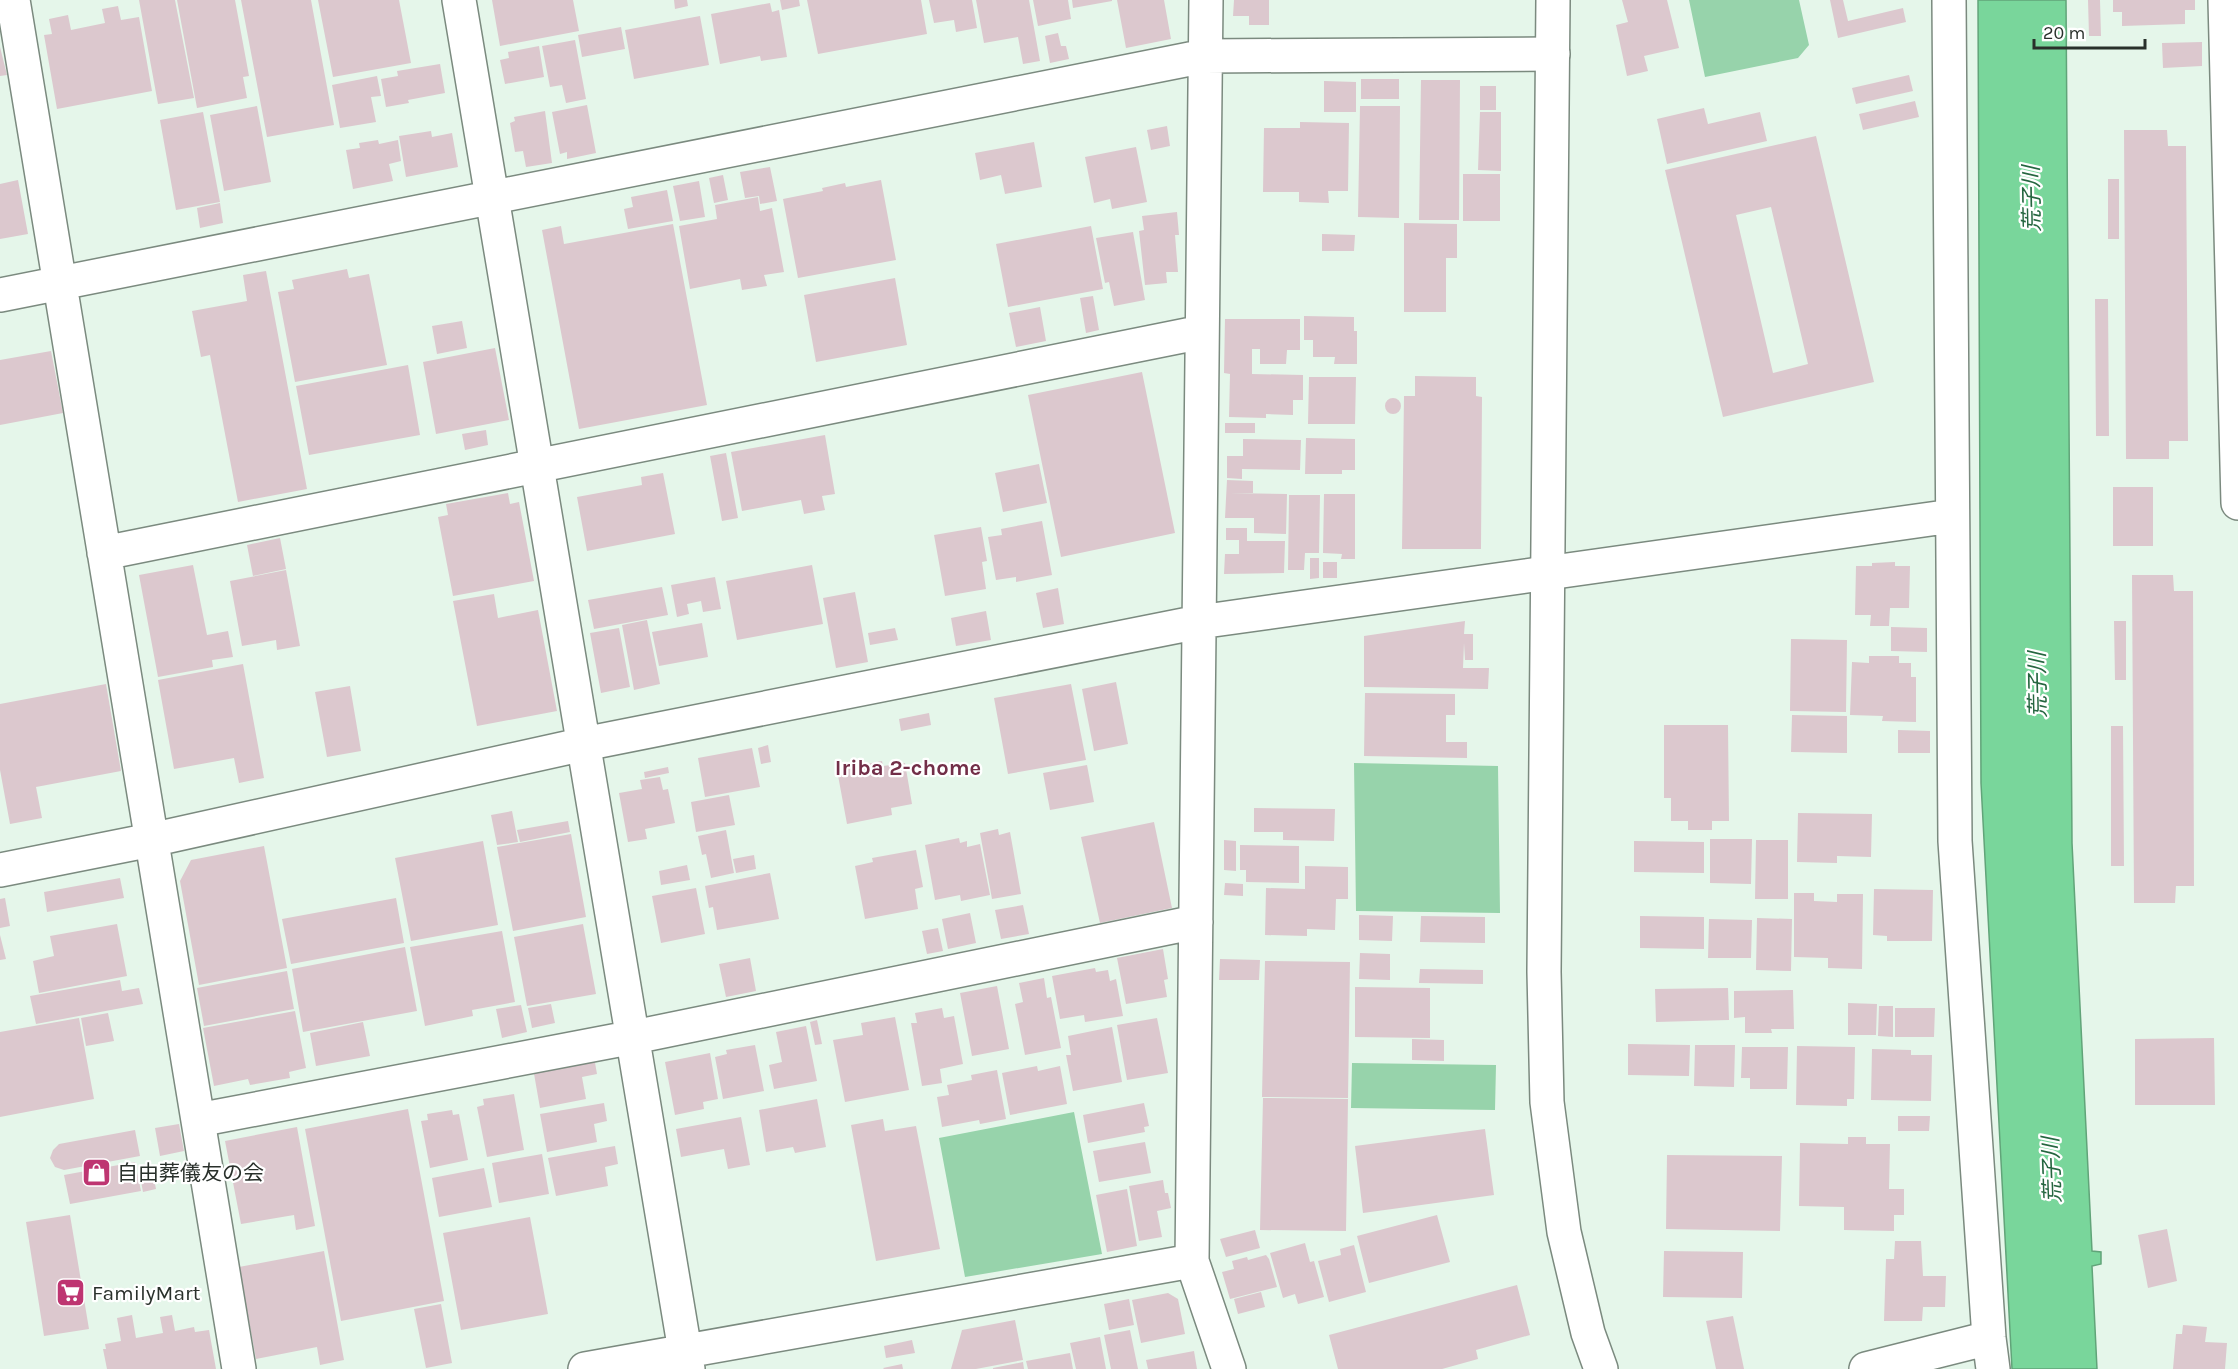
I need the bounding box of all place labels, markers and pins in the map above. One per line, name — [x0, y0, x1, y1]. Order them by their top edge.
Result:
shop icon: 自由葬儀友の会 — [80, 1157, 112, 1189]
place label: 自由葬儀友の会 — [117, 1161, 264, 1185]
supermarket icon: FamilyMart — [55, 1277, 87, 1309]
place label: FamilyMart — [92, 1281, 201, 1305]

